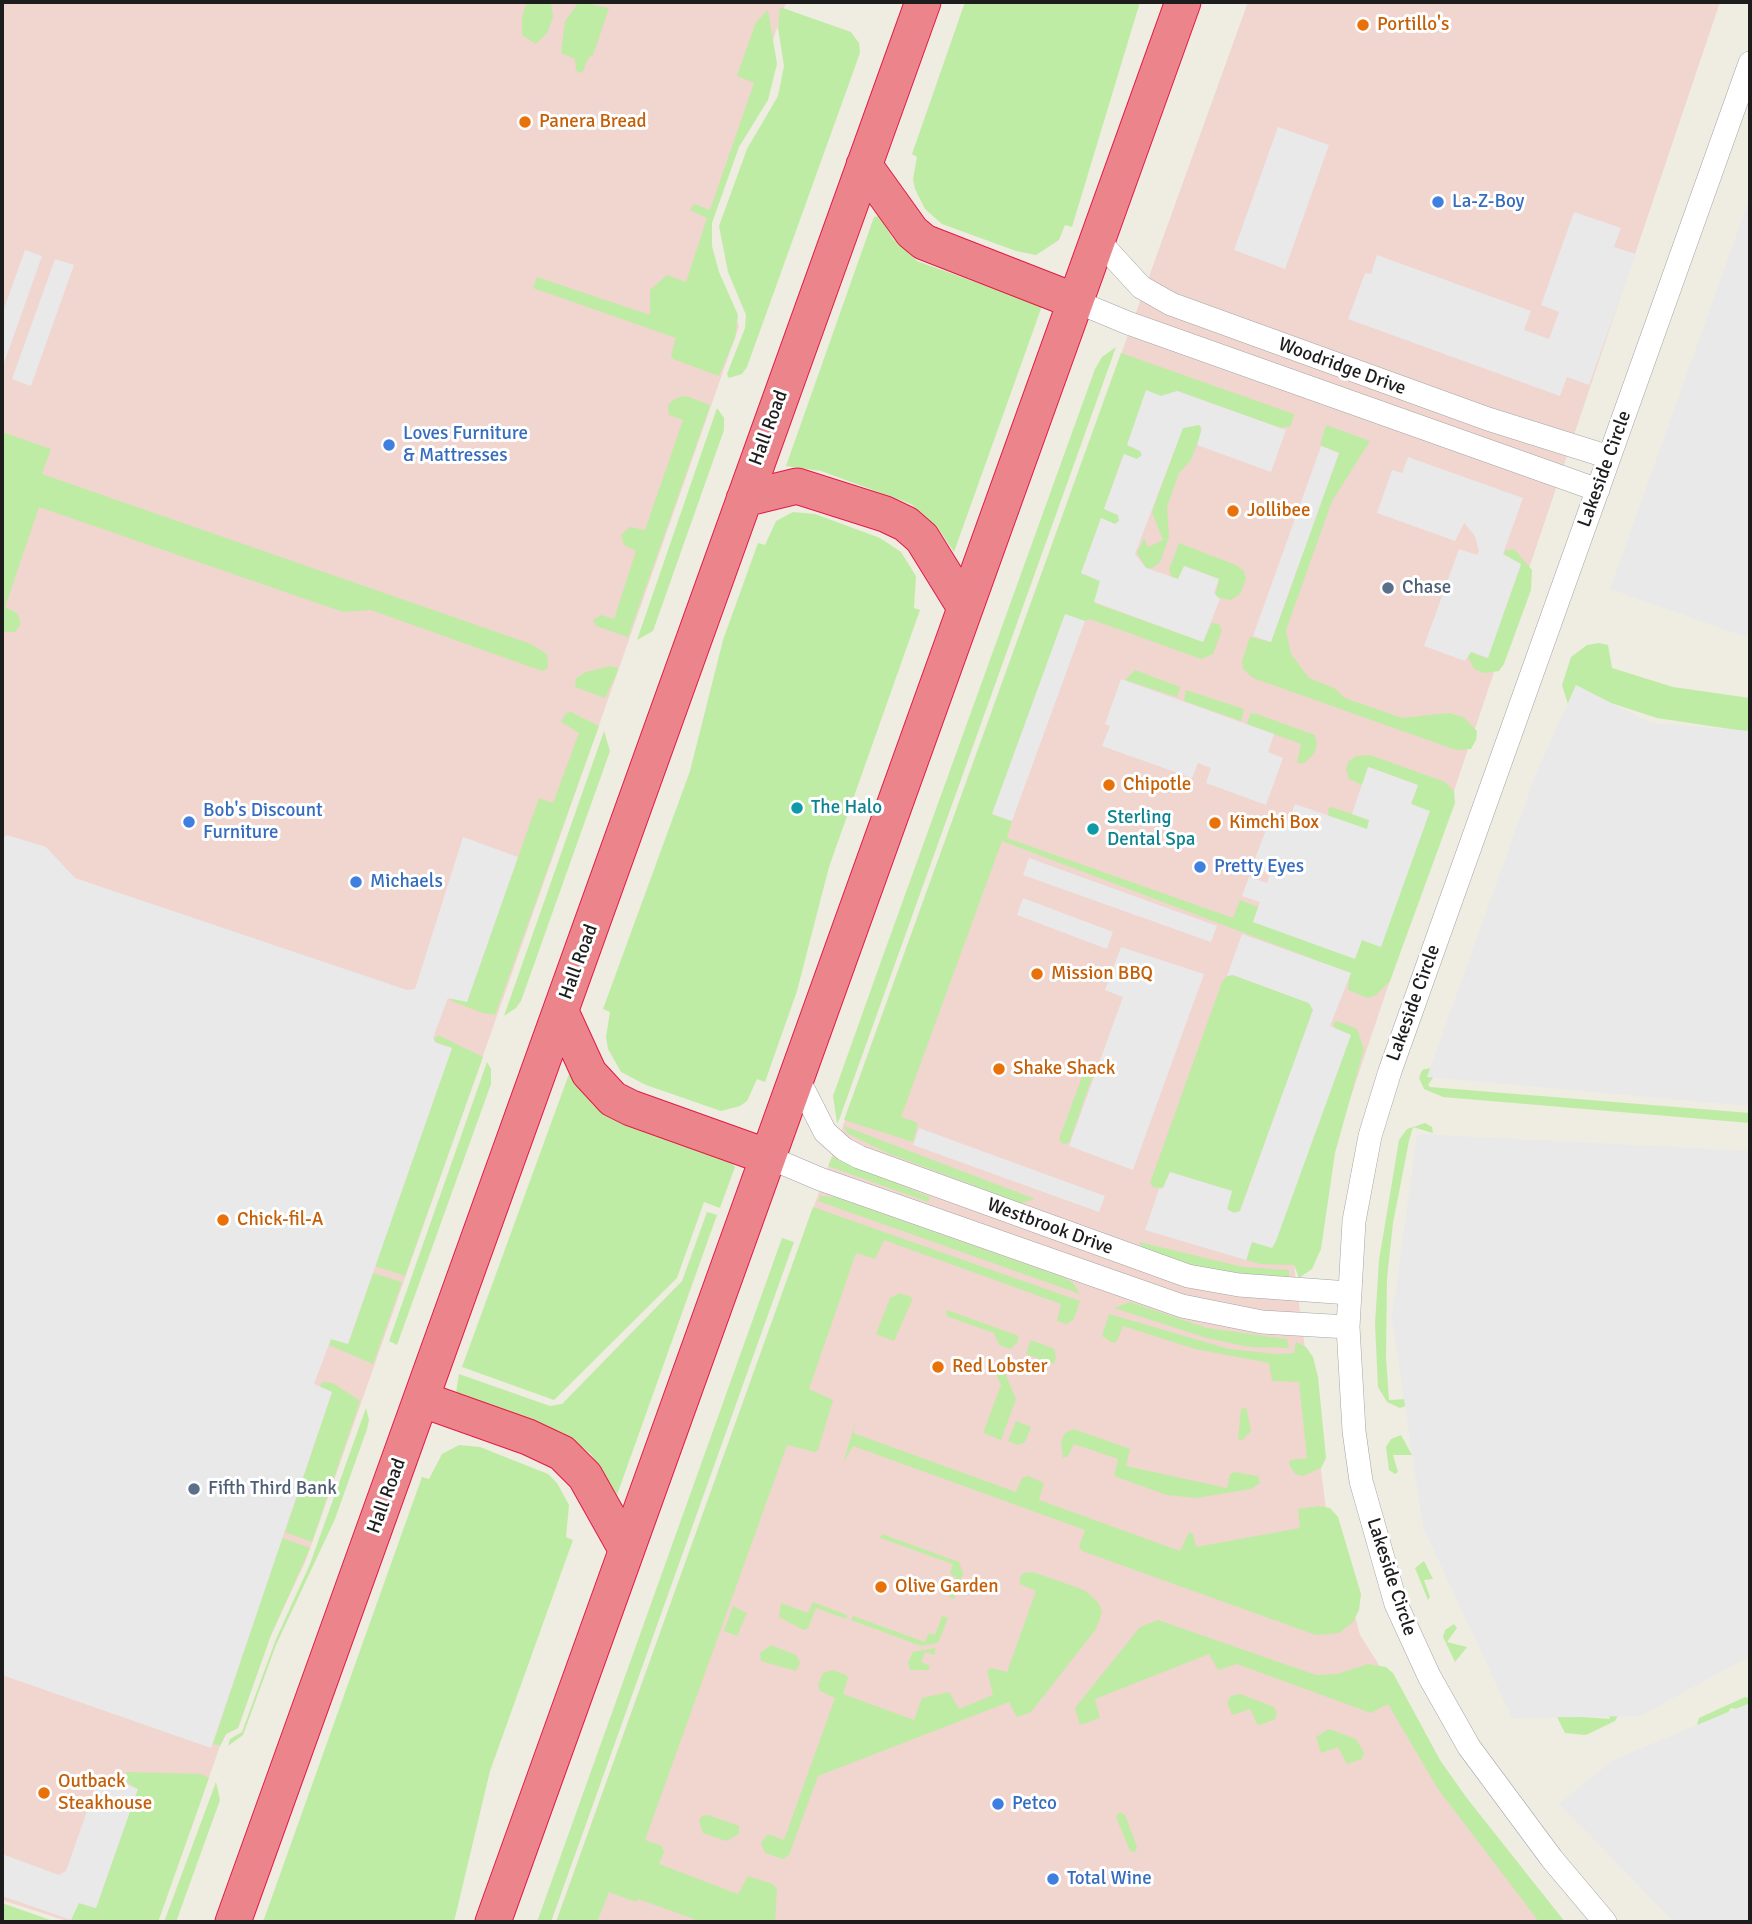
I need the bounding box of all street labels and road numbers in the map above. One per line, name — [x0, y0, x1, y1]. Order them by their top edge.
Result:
street label: Woodridge Drive — [1275, 333, 1409, 401]
street label: Hall Road — [745, 387, 793, 469]
street label: Lakeside Circle — [1573, 408, 1637, 530]
street label: Hall Road — [555, 921, 603, 1003]
street label: Lakeside Circle — [1382, 942, 1446, 1064]
street label: Westbrook Drive — [984, 1194, 1116, 1260]
street label: Hall Road — [363, 1455, 411, 1537]
street label: Lakeside Circle — [1361, 1515, 1421, 1639]

